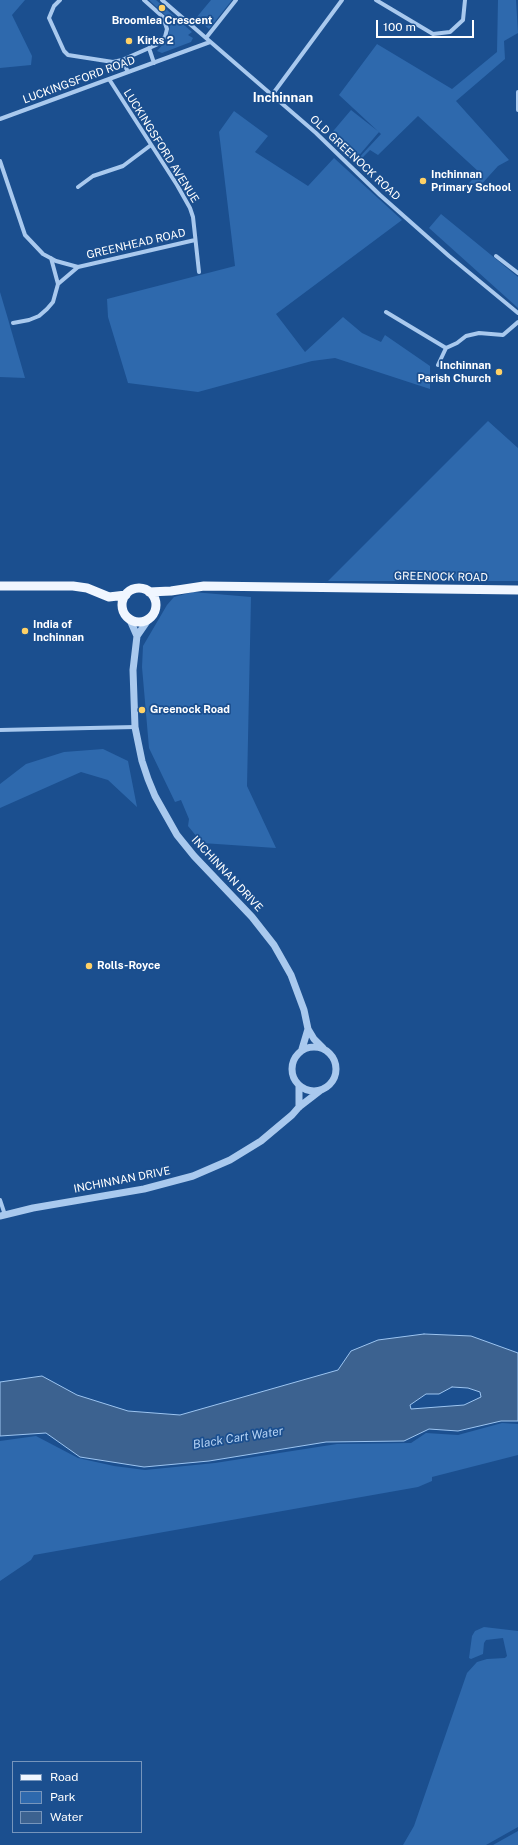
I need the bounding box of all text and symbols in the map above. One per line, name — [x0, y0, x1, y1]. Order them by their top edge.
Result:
marker: Broomlea Crescent — [157, 3, 167, 13]
scale bar — [378, 12, 476, 38]
place label: Broomlea Crescent — [112, 14, 212, 28]
text: 100 m — [383, 20, 416, 34]
place label: Kirks 2 — [137, 34, 174, 48]
marker: Kirks 2 — [124, 36, 134, 46]
street label: LUCKINGSFORD ROAD — [21, 54, 137, 106]
street label: LUCKINGSFORD AVENUE — [121, 87, 201, 205]
district label: Inchinnan — [253, 90, 313, 106]
street label: OLD GREENOCK ROAD — [307, 113, 403, 203]
place label: Inchinnan Primary School — [431, 168, 511, 194]
marker: Inchinnan Primary School — [418, 176, 428, 186]
street label: GREENHEAD ROAD — [85, 226, 187, 262]
place label: Inchinnan Parish Church — [417, 359, 491, 385]
marker: Inchinnan Parish Church — [494, 367, 504, 377]
street label: GREENOCK ROAD — [394, 570, 488, 584]
place label: India of Inchinnan — [33, 618, 84, 644]
marker: India of Inchinnan — [20, 626, 30, 636]
place label: Greenock Road — [150, 703, 230, 717]
marker: Greenock Road — [137, 705, 147, 715]
street label: INCHINNAN DRIVE — [189, 834, 265, 914]
place label: Rolls-Royce — [97, 959, 160, 973]
marker: Rolls-Royce — [84, 961, 94, 971]
street label: INCHINNAN DRIVE — [72, 1164, 172, 1196]
water label: Black Cart Water — [192, 1424, 284, 1452]
legend — [12, 1761, 142, 1833]
text: Road — [50, 1770, 78, 1784]
text: Park — [50, 1790, 76, 1804]
text: Water — [50, 1810, 83, 1824]

